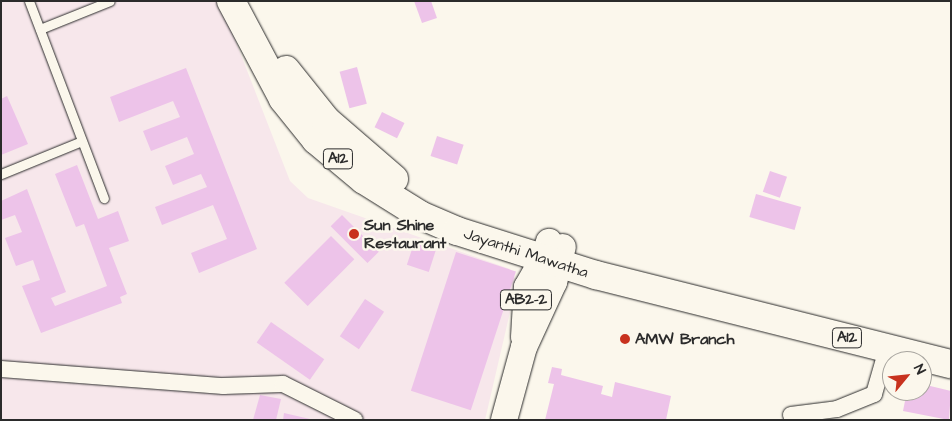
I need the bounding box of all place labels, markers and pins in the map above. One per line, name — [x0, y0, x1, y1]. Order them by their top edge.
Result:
place label: Sun Shine Restaurant — [364, 215, 446, 253]
marker: Sun Shine Restaurant — [348, 228, 360, 240]
place label: AMW Branch — [635, 329, 734, 349]
marker: AMW Branch — [619, 333, 631, 345]

